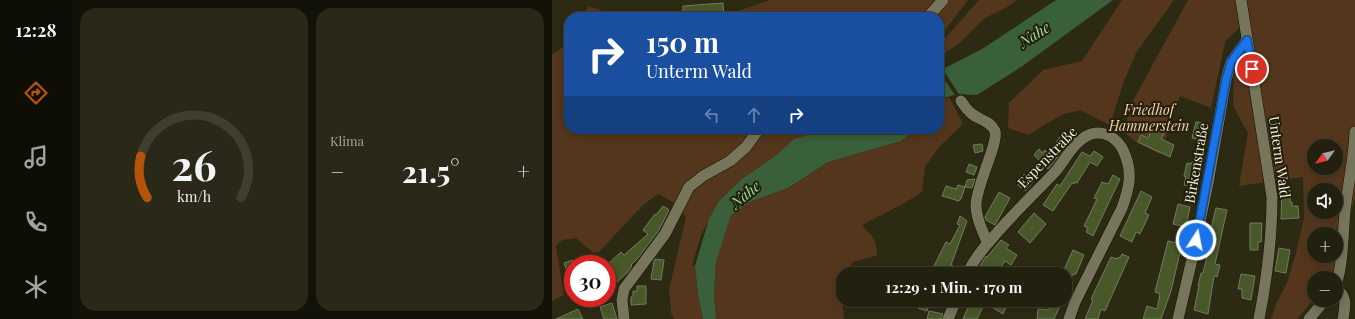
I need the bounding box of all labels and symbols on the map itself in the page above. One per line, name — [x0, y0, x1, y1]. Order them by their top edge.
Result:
water label: Nahe — [1013, 16, 1054, 52]
pin — [1235, 52, 1269, 86]
park label: Friedhof Hammerstein — [1108, 100, 1189, 135]
street label: Unterm Wald — [1265, 115, 1295, 199]
street label: Birkenstraße — [1180, 121, 1212, 205]
street label: Espenstraße — [1013, 122, 1081, 192]
north arrow — [1307, 139, 1343, 175]
water label: Nahe — [724, 176, 765, 213]
position arrow — [1175, 219, 1217, 261]
speed limit sign: 30 — [564, 255, 616, 307]

